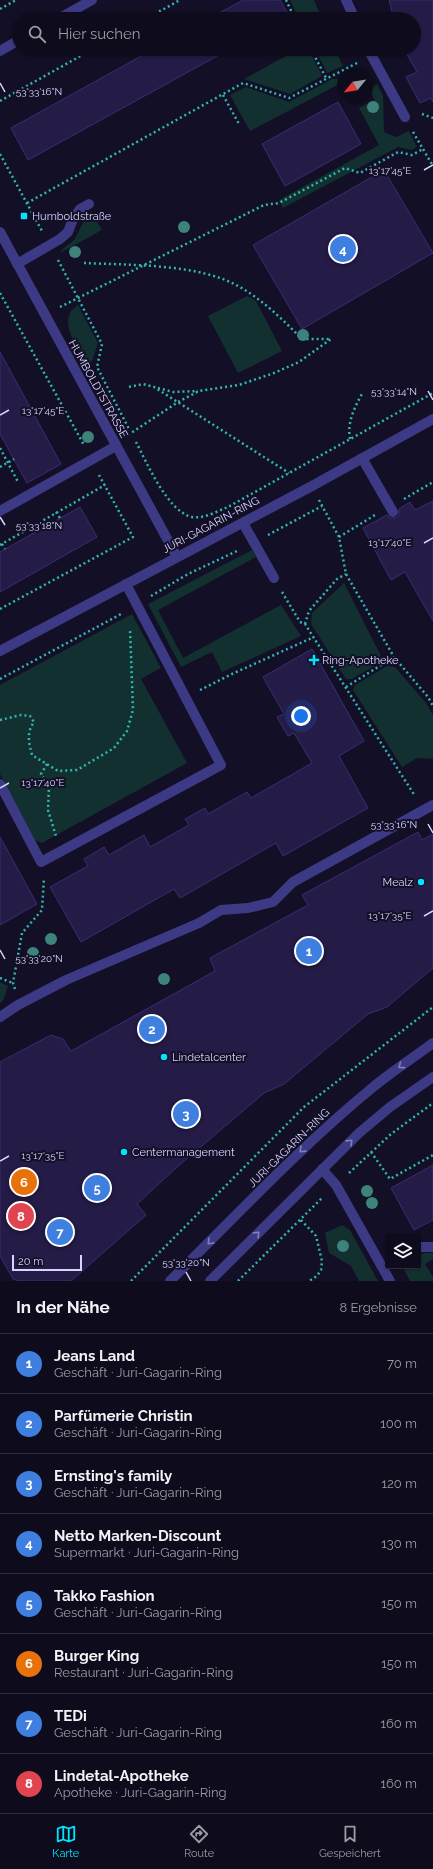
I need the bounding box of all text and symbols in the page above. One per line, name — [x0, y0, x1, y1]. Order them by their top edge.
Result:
search box — [12, 12, 421, 56]
icon: search — [26, 23, 48, 45]
text: Hier suchen — [58, 25, 141, 43]
north arrow — [337, 68, 373, 104]
text: 53°33'16"N — [16, 86, 62, 97]
text: 13°17'45"E — [369, 165, 411, 176]
place label: Humboldstraße — [32, 210, 112, 223]
marker: Humboldstraße — [19, 211, 29, 221]
pin: 4 — [330, 234, 356, 264]
street label: HUMBOLDTSTRASSE — [66, 338, 131, 441]
text: 53°33'14"N — [371, 386, 417, 397]
text: 13°17'45"E — [22, 405, 64, 416]
street label: JURI-GAGARIN-RING — [160, 494, 262, 556]
text: 53°33'18"N — [16, 520, 62, 531]
text: 13°17'40"E — [368, 537, 412, 548]
place label: Ring-Apotheke — [322, 654, 399, 667]
marker: Ring-Apotheke — [309, 655, 319, 665]
your location — [291, 706, 311, 726]
text: 13°17'40"E — [21, 777, 65, 788]
text: 53°33'16"N — [371, 819, 417, 830]
place label: Mealz — [383, 876, 414, 889]
marker: Mealz — [416, 877, 426, 887]
text: 13°17'35"E — [368, 910, 412, 921]
pin: 1 — [296, 936, 322, 966]
text: 53°33'20"N — [15, 953, 63, 964]
pin: 2 — [139, 1014, 165, 1044]
place label: Lindetalcenter — [172, 1051, 246, 1064]
marker: Lindetalcenter — [159, 1052, 169, 1062]
one-way arrow — [399, 1061, 406, 1068]
pin: 3 — [173, 1099, 199, 1129]
street label: JURI-GAGARIN-RING — [246, 1106, 332, 1190]
one-way arrow — [345, 1139, 353, 1147]
one-way arrow — [299, 1145, 307, 1153]
place label: Centermanagement — [132, 1146, 235, 1159]
marker: Centermanagement — [119, 1147, 129, 1157]
text: 13°17'35"E — [21, 1150, 65, 1161]
pin: 6 — [11, 1167, 37, 1197]
pin: 5 — [84, 1173, 110, 1203]
pin: 8 — [8, 1201, 34, 1231]
pin: 7 — [47, 1217, 73, 1247]
one-way arrow — [252, 1231, 260, 1238]
map controls — [385, 1233, 421, 1269]
button: layers — [385, 1233, 421, 1269]
one-way arrow — [207, 1237, 215, 1245]
scale bar — [12, 1253, 82, 1272]
text: 20 m — [18, 1255, 43, 1268]
text: 53°33'20"N — [162, 1257, 210, 1268]
text: In der Nähe — [16, 1297, 110, 1317]
text: 8 Ergebnisse — [339, 1300, 417, 1315]
text: Jeans Land — [54, 1347, 135, 1365]
text: 1 — [26, 1356, 32, 1371]
text: 70 m — [387, 1356, 417, 1371]
text: Geschäft · Juri-Gagarin-Ring — [54, 1365, 222, 1380]
text: Parfümerie Christin — [54, 1407, 193, 1425]
text: 2 — [25, 1416, 33, 1431]
text: 100 m — [380, 1416, 417, 1431]
text: Geschäft · Juri-Gagarin-Ring — [54, 1425, 222, 1440]
text: Ernsting's family — [54, 1467, 172, 1485]
text: 3 — [25, 1476, 33, 1491]
text: 120 m — [381, 1476, 417, 1491]
text: Geschäft · Juri-Gagarin-Ring — [54, 1485, 222, 1500]
text: Netto Marken-Discount — [54, 1527, 221, 1545]
text: 4 — [25, 1536, 33, 1551]
text: 130 m — [381, 1536, 417, 1551]
text: Supermarkt · Juri-Gagarin-Ring — [54, 1545, 239, 1560]
text: Takko Fashion — [54, 1587, 155, 1605]
text: 5 — [25, 1596, 33, 1611]
text: 150 m — [381, 1596, 417, 1611]
text: Geschäft · Juri-Gagarin-Ring — [54, 1605, 222, 1620]
text: Burger King — [54, 1647, 139, 1665]
text: 6 — [25, 1656, 33, 1671]
text: 150 m — [381, 1656, 417, 1671]
text: Restaurant · Juri-Gagarin-Ring — [54, 1665, 233, 1680]
text: TEDi — [54, 1707, 87, 1725]
text: 7 — [25, 1716, 33, 1731]
text: 160 m — [380, 1716, 417, 1731]
text: Geschäft · Juri-Gagarin-Ring — [54, 1725, 222, 1740]
text: Lindetal-Apotheke — [54, 1767, 189, 1785]
text: 8 — [25, 1776, 33, 1791]
text: 160 m — [380, 1776, 417, 1791]
text: Apotheke · Juri-Gagarin-Ring — [54, 1785, 227, 1800]
tab: Karte — [52, 1823, 79, 1860]
tab: Route — [184, 1823, 214, 1860]
tab: Gespeichert — [319, 1823, 381, 1860]

